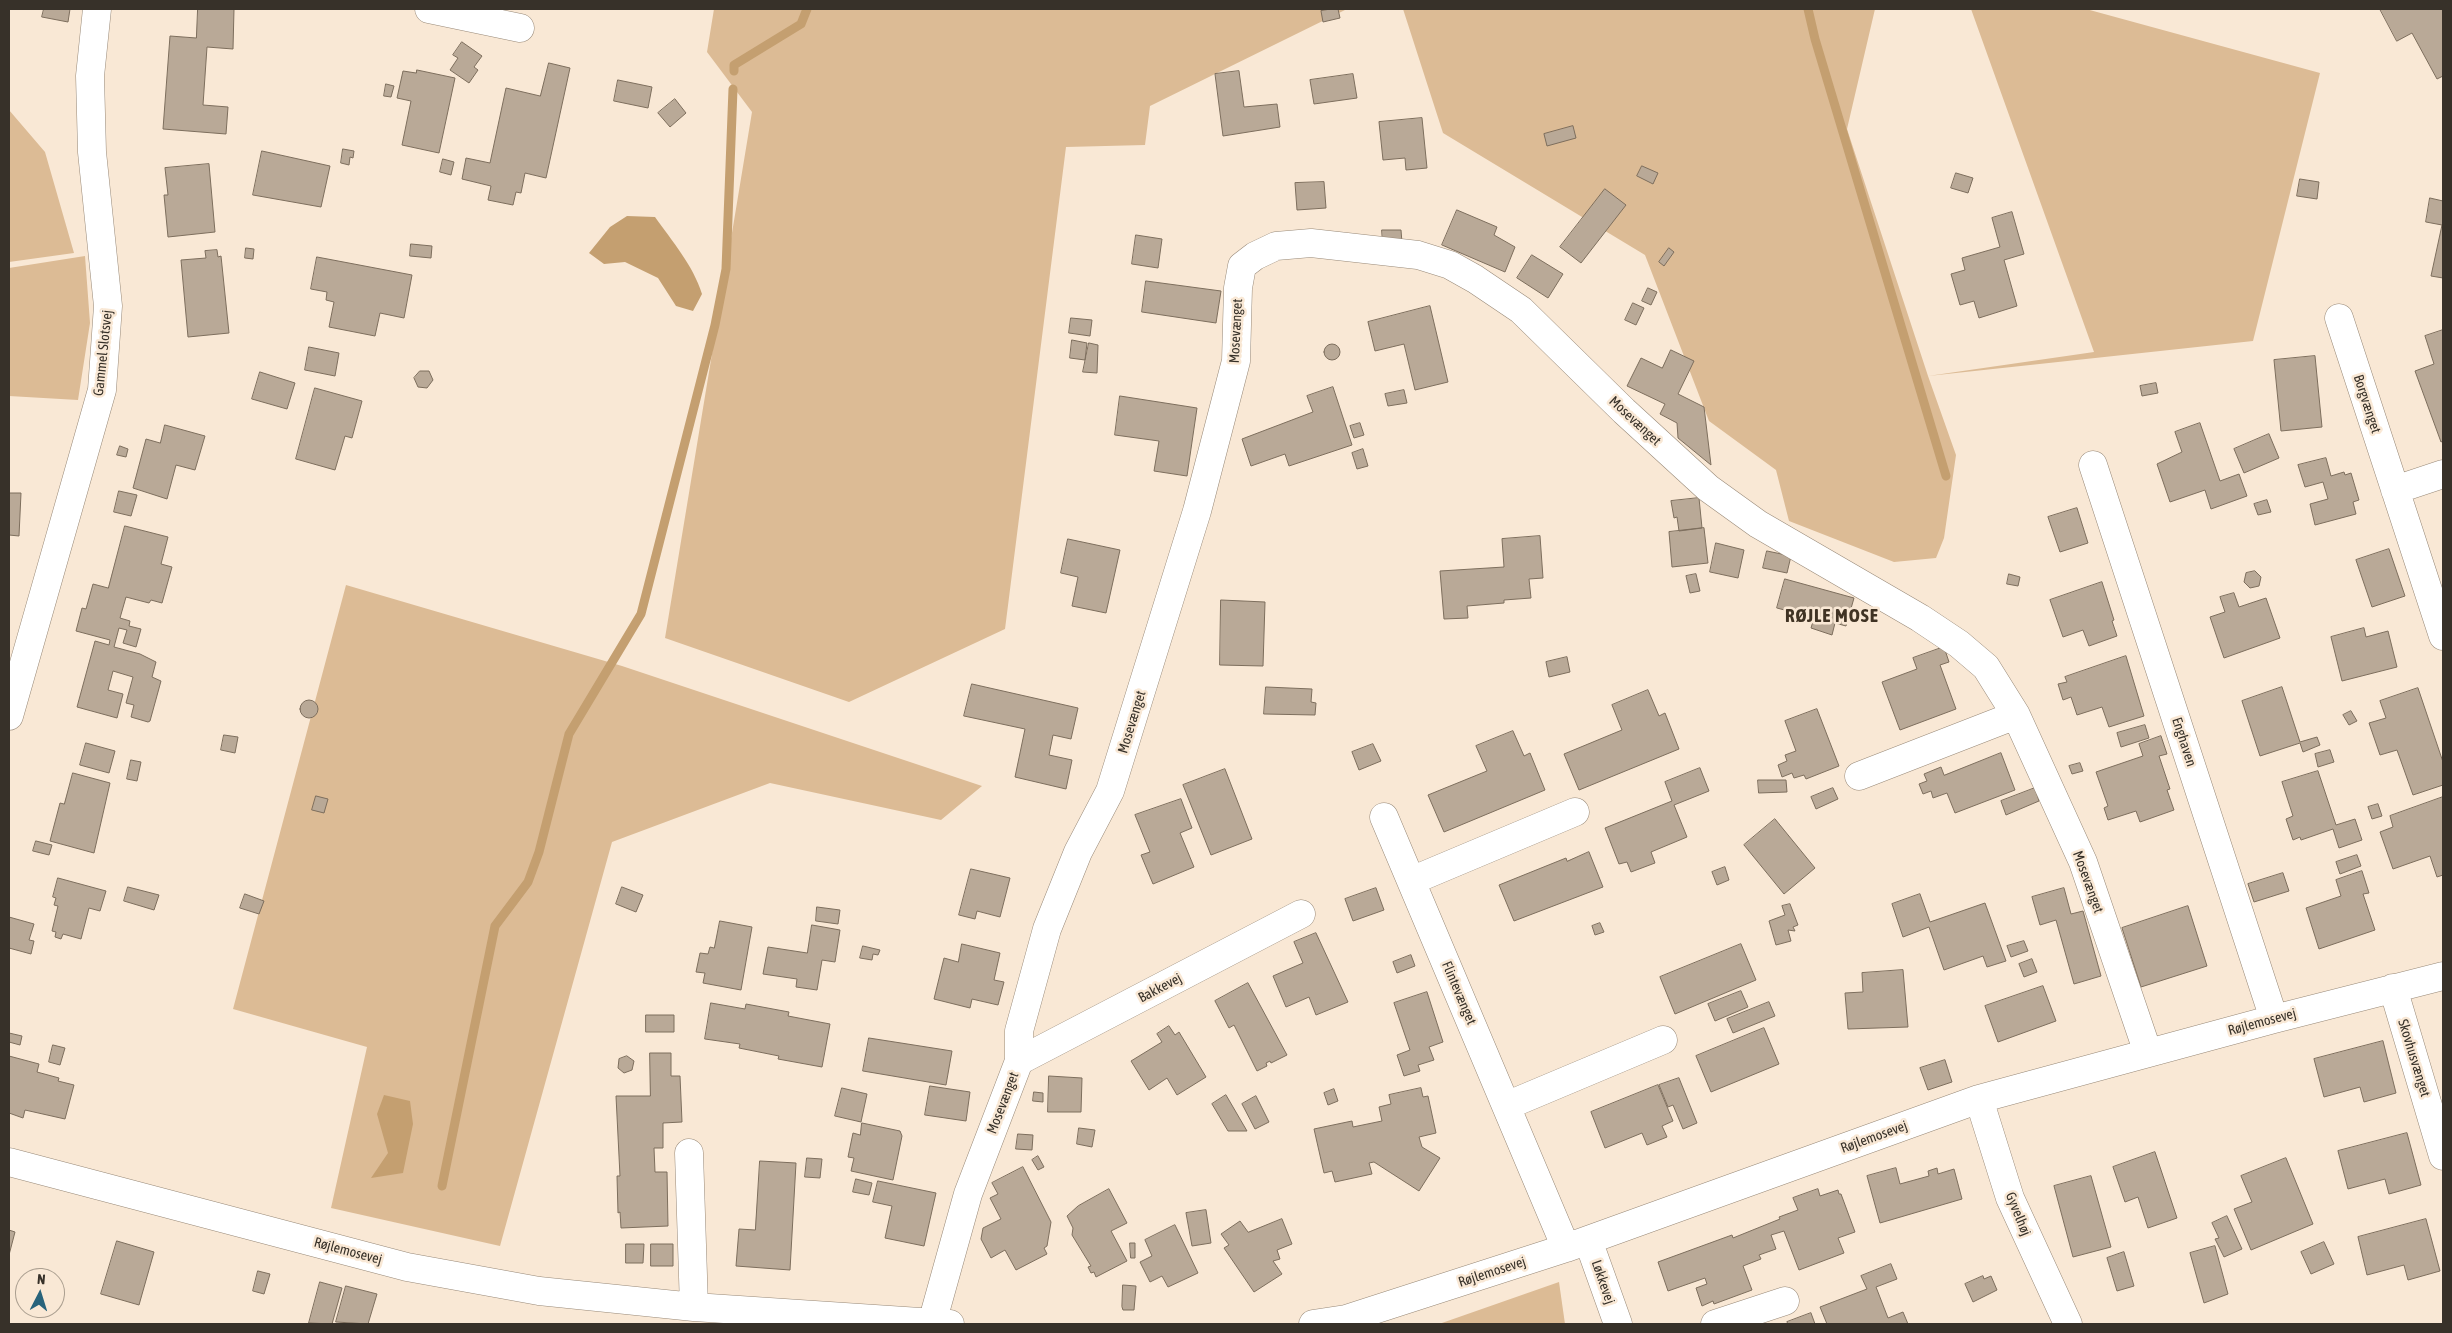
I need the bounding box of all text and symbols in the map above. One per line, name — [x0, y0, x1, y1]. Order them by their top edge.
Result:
street label: Mosevænget — [1226, 298, 1246, 364]
street label: Gammel Slotsvej — [90, 309, 116, 397]
street label: Borgvænget — [2350, 373, 2384, 435]
street label: Mosevænget — [1606, 393, 1664, 449]
district label: RØJLE MOSE — [1784, 605, 1880, 627]
street label: Mosevænget — [1114, 689, 1150, 755]
street label: Enghaven — [2168, 715, 2200, 769]
street label: Mosevænget — [2069, 849, 2107, 915]
street label: Flintevænget — [1438, 959, 1480, 1027]
street label: Bakkevej — [1135, 970, 1185, 1006]
street label: Røjlemosevej — [2226, 1005, 2298, 1039]
street label: Skovhusvænget — [2394, 1017, 2434, 1099]
street label: Mosevænget — [984, 1070, 1022, 1136]
street label: Røjlemosevej — [1838, 1117, 1910, 1157]
street label: Gyvelhøj — [2002, 1190, 2034, 1238]
street label: Røjlemosevej — [312, 1234, 384, 1268]
street label: Røjlemosevej — [1456, 1253, 1528, 1291]
street label: Løkkevej — [1588, 1258, 1618, 1306]
north arrow — [15, 1268, 65, 1318]
text: N — [36, 1271, 46, 1287]

